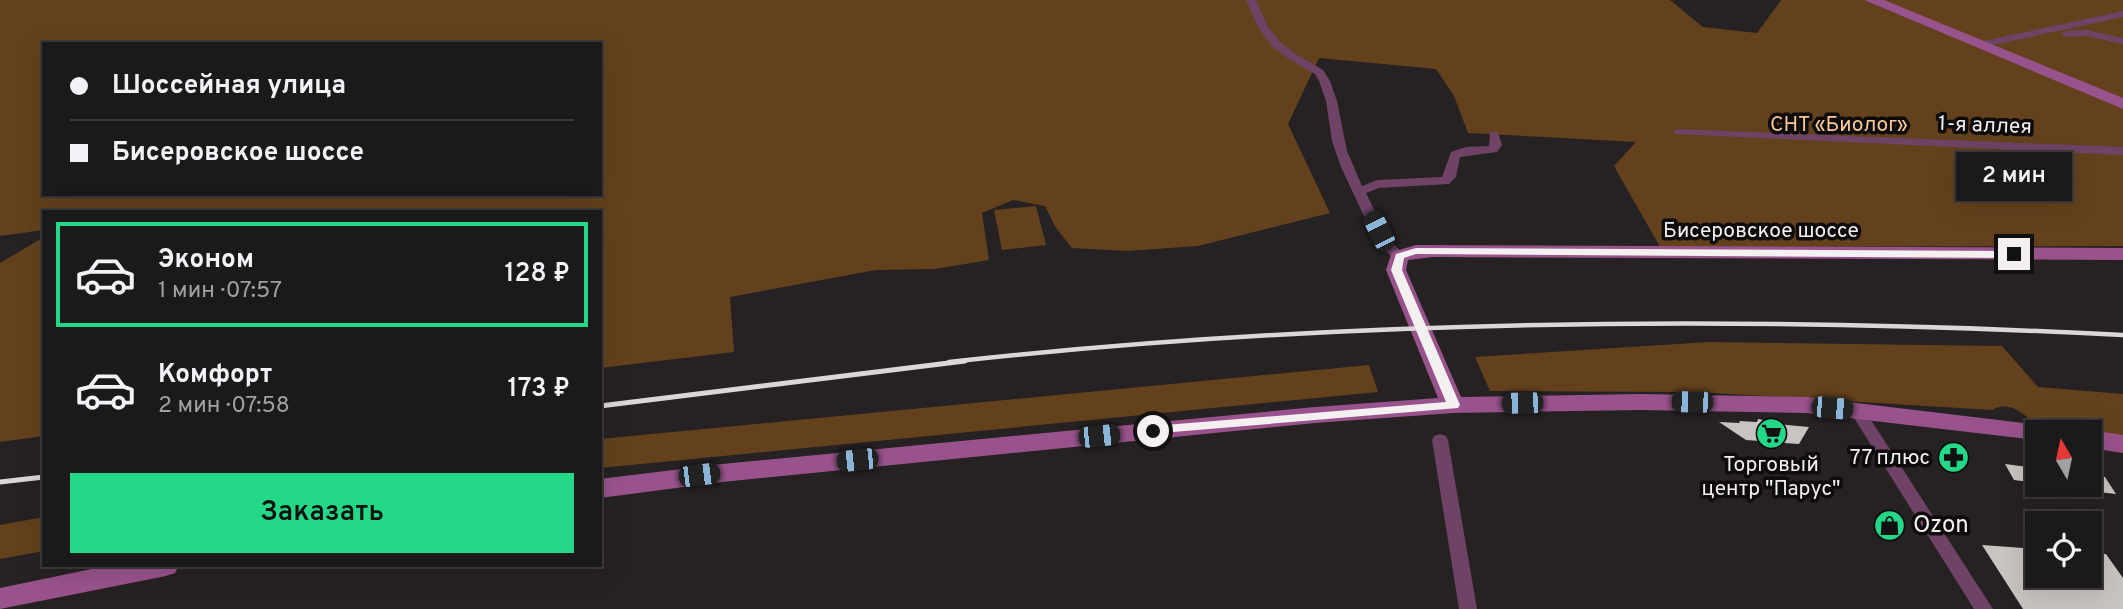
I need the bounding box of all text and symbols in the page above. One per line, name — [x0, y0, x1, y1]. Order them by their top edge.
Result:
text: Шоссейная улица — [112, 70, 346, 103]
street label: 1-я аллея — [1938, 111, 2032, 141]
park label: СНТ «Биолог» — [1770, 112, 1908, 139]
text: Бисеровское шоссе — [112, 137, 364, 170]
callout: 2 мин — [1956, 152, 2072, 202]
text: 2 мин — [1982, 162, 2046, 191]
car — [1361, 208, 1398, 254]
street label: Бисеровское шоссе — [1663, 218, 1859, 245]
route end — [1998, 238, 2030, 270]
icon: car — [74, 243, 137, 306]
text: Эконом — [158, 244, 254, 277]
text: 128 ₽ — [504, 258, 570, 291]
text: 1 мин · 07:57 — [158, 277, 282, 306]
icon: car — [74, 358, 137, 421]
text: Комфорт — [158, 359, 272, 392]
text: 173 ₽ — [508, 373, 570, 406]
car — [1671, 391, 1714, 413]
text: 2 мин · 07:58 — [158, 392, 290, 421]
car — [1501, 392, 1544, 414]
car — [1811, 396, 1854, 420]
route start — [1137, 415, 1169, 447]
supermarket icon: Торговый центр "Парус" — [1754, 416, 1788, 450]
north arrow — [2025, 420, 2102, 497]
map controls — [2025, 420, 2102, 588]
car — [1078, 423, 1121, 449]
pharmacy icon: 77 плюс — [1936, 441, 1970, 475]
place label: 77 плюс — [1850, 445, 1930, 472]
car — [836, 447, 879, 473]
place label: Торговый центр "Парус" — [1702, 452, 1840, 503]
car — [677, 462, 722, 488]
button: Заказать — [70, 473, 574, 553]
shop icon: Ozon — [1873, 509, 1907, 543]
place label: Ozon — [1913, 511, 1969, 541]
button: locate — [2025, 511, 2102, 588]

